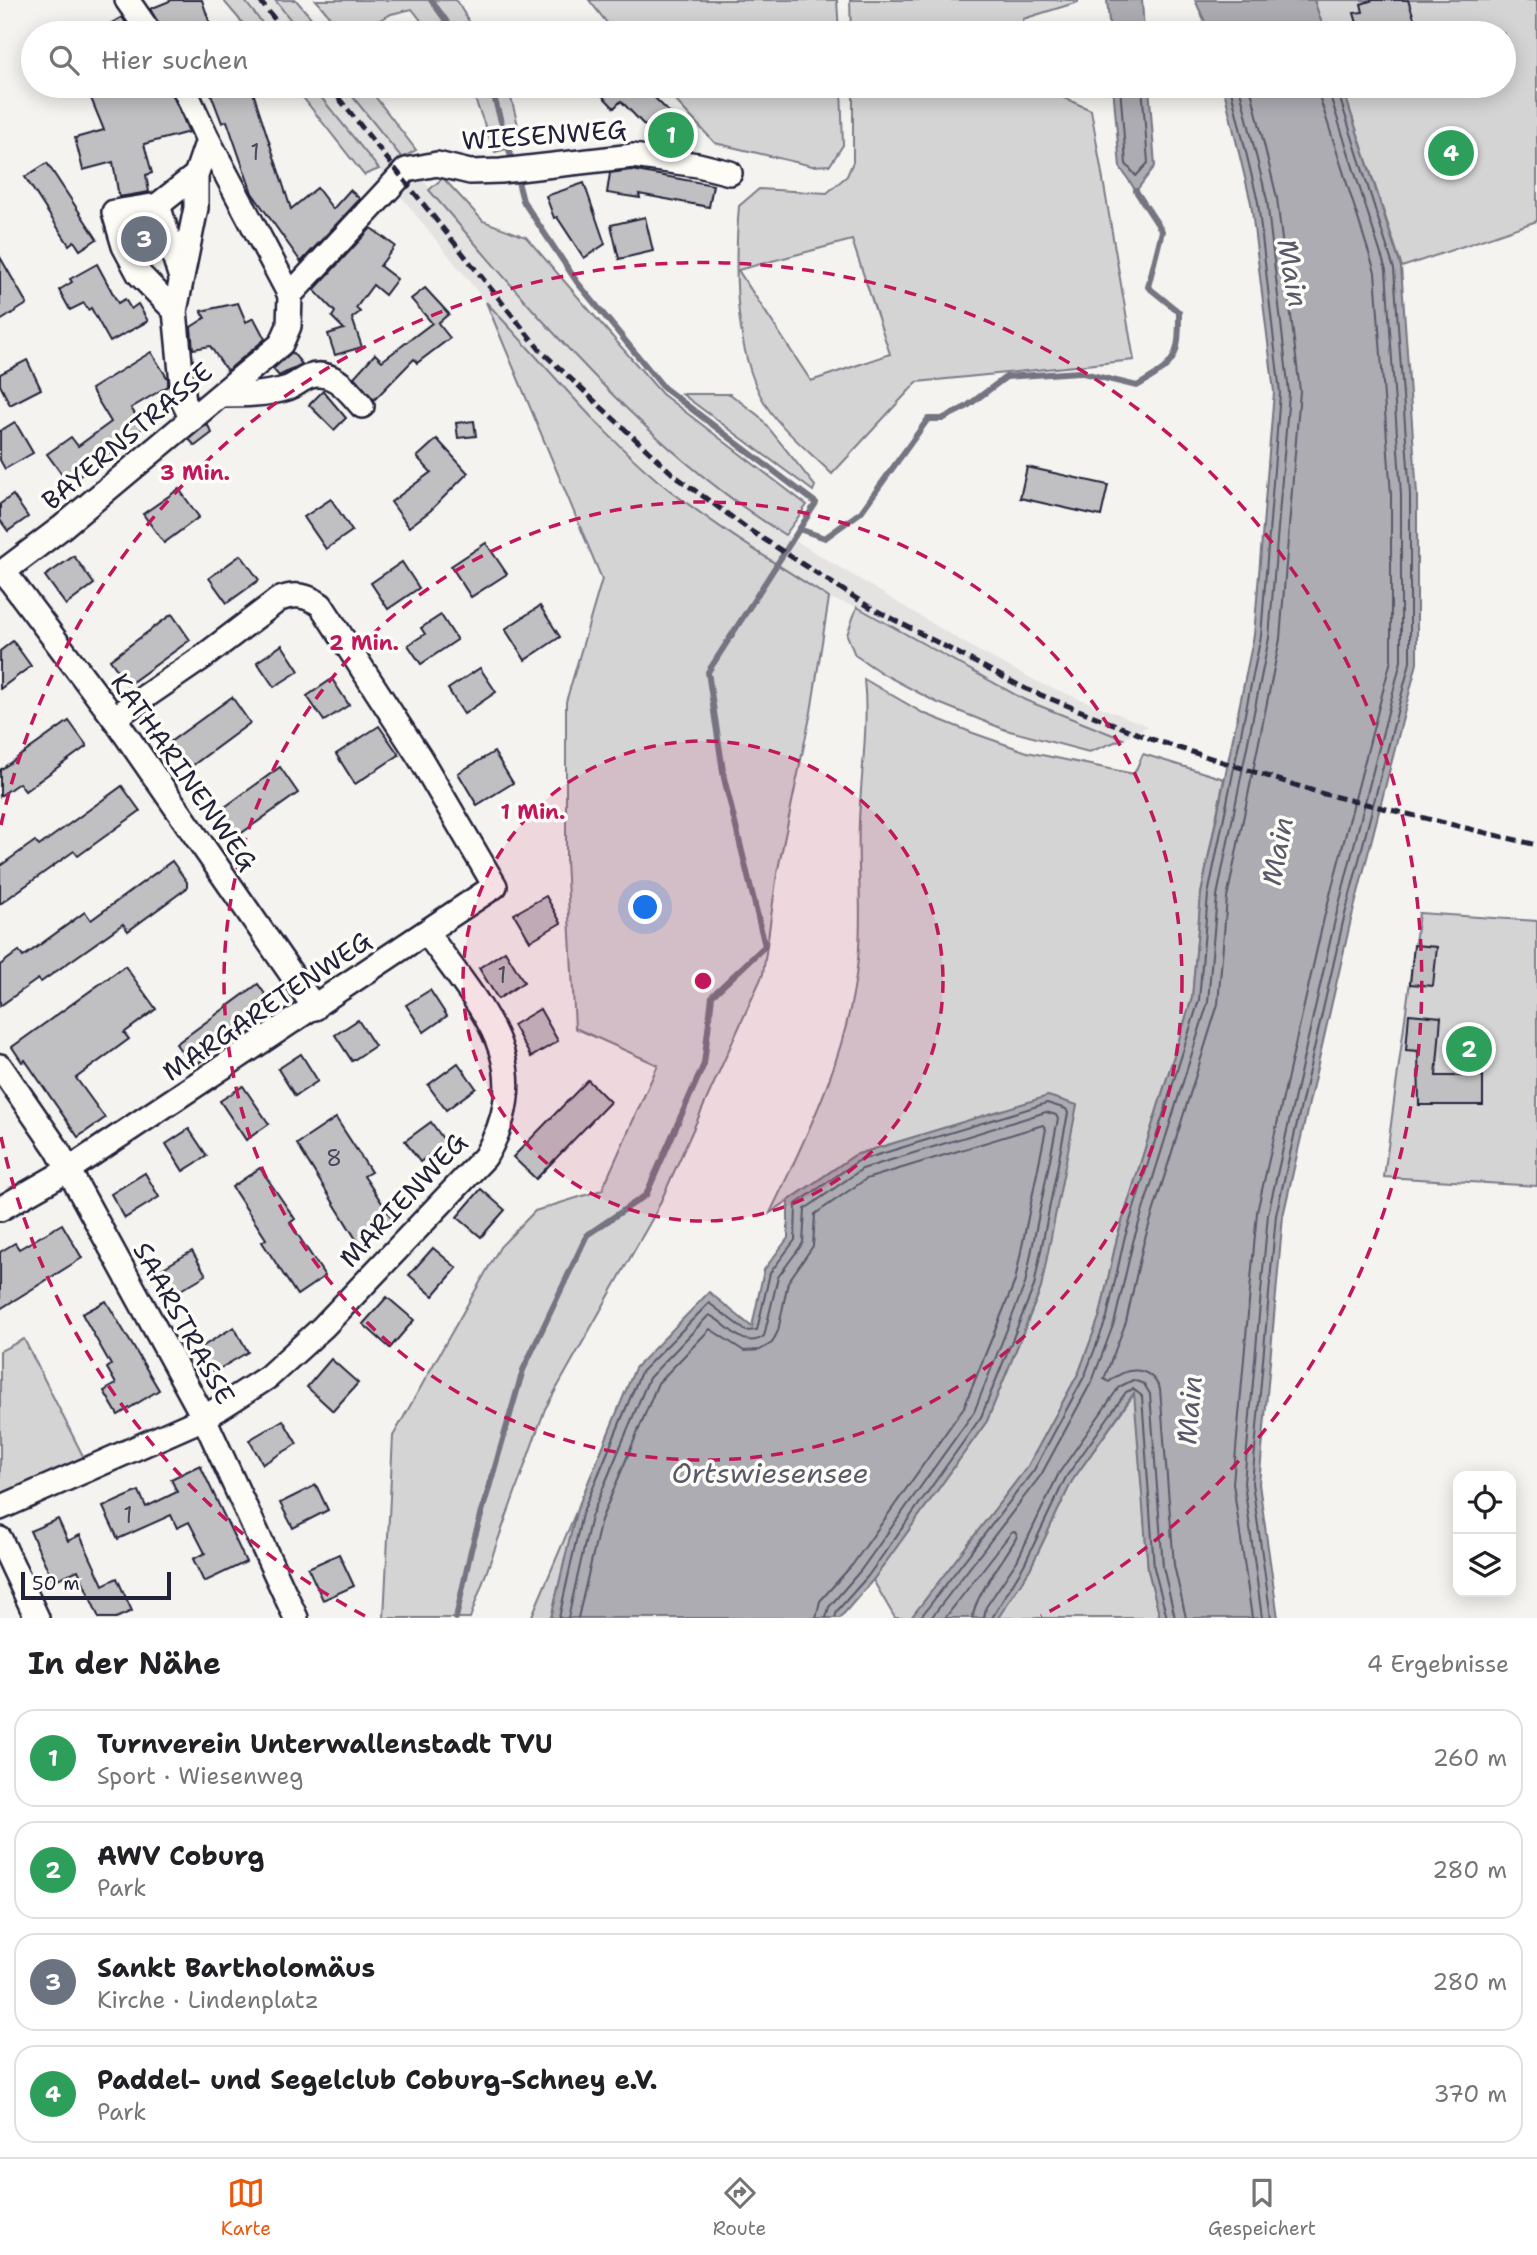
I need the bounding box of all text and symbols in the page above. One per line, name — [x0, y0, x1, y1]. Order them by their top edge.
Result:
search box — [21, 21, 1516, 98]
icon: search — [45, 41, 83, 79]
text: Hier suchen — [101, 42, 248, 77]
pin: 1 — [648, 109, 694, 161]
street label: WIESENWEG — [460, 111, 628, 158]
pin: 4 — [1428, 127, 1474, 179]
house number: 1 — [250, 137, 260, 167]
pin: 3 — [121, 213, 167, 265]
water label: Main — [1268, 236, 1318, 310]
street label: BAYERNSTRASSE — [34, 354, 219, 517]
text: 3 Min. — [160, 459, 230, 487]
text: 2 Min. — [329, 629, 399, 657]
street label: KATHARINENWEG — [103, 666, 266, 877]
text: 1 Min. — [501, 798, 565, 826]
water label: Main — [1252, 814, 1302, 888]
your location — [628, 890, 662, 924]
street label: MARGARETENWEG — [155, 923, 378, 1089]
house number: 1 — [497, 960, 507, 990]
centre of rings — [691, 969, 715, 993]
pin: 2 — [1446, 1023, 1492, 1075]
street label: MARIENWEG — [331, 1125, 474, 1275]
house number: 8 — [326, 1143, 342, 1173]
street label: SAARSTRASSE — [125, 1236, 243, 1410]
water label: Main — [1167, 1374, 1211, 1446]
water label: Ortswiesensee — [671, 1454, 869, 1492]
map controls — [1453, 1471, 1516, 1597]
button: locate — [1453, 1471, 1516, 1534]
house number: 1 — [123, 1500, 133, 1530]
button: layers — [1453, 1534, 1516, 1597]
scale bar — [21, 1569, 172, 1601]
text: 50 m — [32, 1571, 80, 1596]
text: In der Nähe — [28, 1643, 221, 1684]
text: 4 Ergebnisse — [1367, 1649, 1509, 1679]
text: Turnverein Unterwallenstadt TVU — [97, 1726, 553, 1761]
text: 1 — [48, 1743, 58, 1773]
text: 260 m — [1433, 1743, 1507, 1773]
text: Sport · Wiesenweg — [97, 1761, 303, 1791]
text: AWV Coburg — [97, 1838, 264, 1873]
text: 2 — [45, 1855, 61, 1885]
text: 280 m — [1432, 1855, 1507, 1885]
text: Park — [97, 1873, 146, 1903]
text: Sankt Bartholomäus — [97, 1950, 375, 1985]
text: 3 — [45, 1967, 61, 1997]
text: 280 m — [1432, 1967, 1507, 1997]
text: Kirche · Lindenplatz — [97, 1985, 319, 2015]
text: Paddel- und Segelclub Coburg-Schney e.V. — [97, 2062, 658, 2097]
text: 4 — [45, 2079, 61, 2109]
text: 370 m — [1434, 2079, 1507, 2109]
text: Park — [97, 2097, 146, 2127]
tab: Karte — [221, 2174, 271, 2241]
tab: Route — [713, 2174, 766, 2241]
tab: Gespeichert — [1208, 2174, 1316, 2241]

